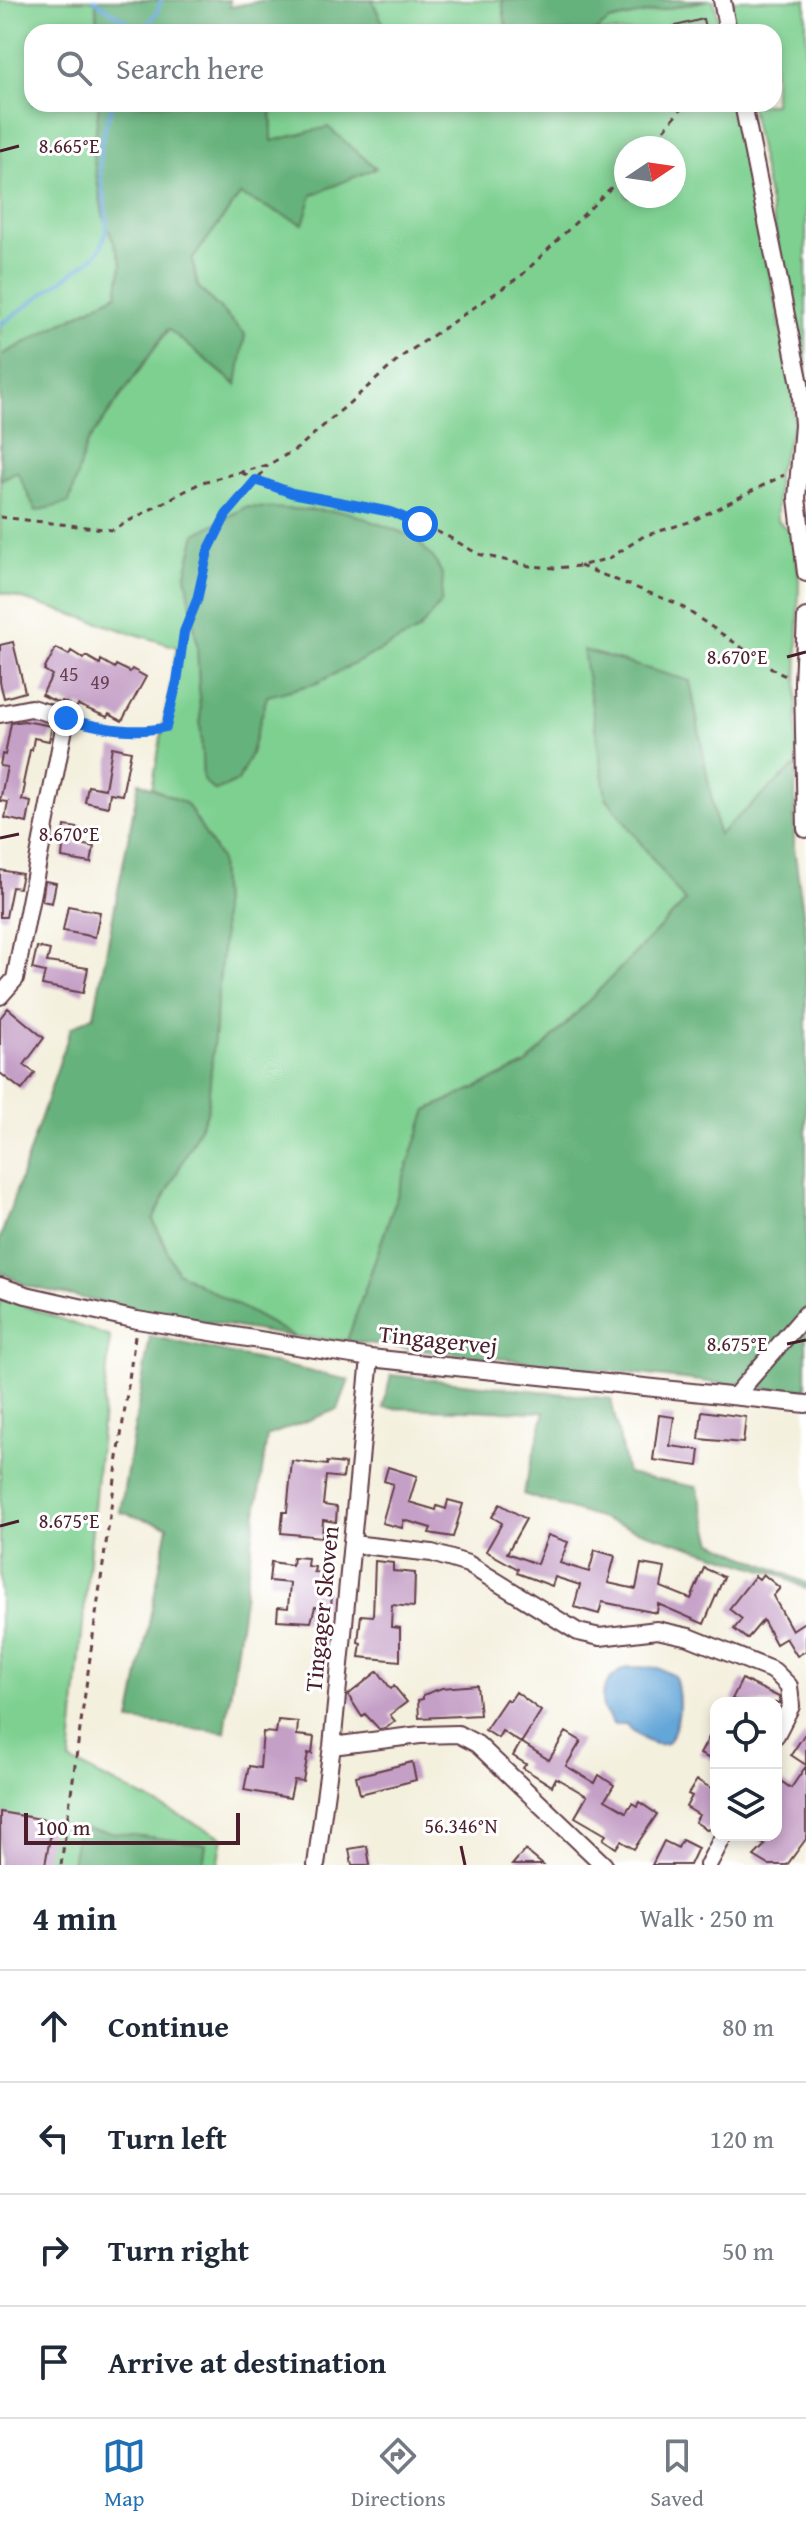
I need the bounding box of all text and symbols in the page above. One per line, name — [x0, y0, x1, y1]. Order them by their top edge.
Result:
search box — [24, 24, 782, 112]
icon: search — [52, 46, 96, 90]
text: Search here — [116, 46, 264, 90]
text: 8.665°E — [39, 131, 99, 160]
north arrow — [614, 136, 686, 208]
route start — [402, 506, 438, 542]
text: 8.670°E — [707, 642, 767, 671]
house number: 45 — [59, 659, 79, 688]
house number: 49 — [90, 667, 110, 696]
route end — [48, 700, 84, 736]
text: 8.670°E — [39, 819, 99, 848]
street label: Tingagervej — [377, 1316, 499, 1363]
text: 8.675°E — [707, 1329, 767, 1358]
text: 8.675°E — [39, 1506, 99, 1535]
street label: Tingager Skoven — [295, 1524, 348, 1694]
map controls — [710, 1697, 782, 1841]
button: locate — [710, 1697, 782, 1769]
button: layers — [710, 1769, 782, 1841]
scale bar — [24, 1809, 240, 1845]
text: 100 m — [36, 1811, 91, 1843]
text: 56.346°N — [424, 1811, 498, 1840]
text: 4 min — [32, 1893, 117, 1942]
text: Walk · 250 m — [640, 1898, 774, 1937]
icon: ahead — [32, 2004, 76, 2048]
text: Continue — [108, 2004, 229, 2048]
text: 80 m — [722, 2007, 774, 2046]
icon: left — [32, 2116, 76, 2160]
text: Turn left — [108, 2116, 227, 2160]
text: 120 m — [709, 2119, 774, 2158]
icon: right — [32, 2228, 76, 2272]
text: Turn right — [108, 2228, 249, 2272]
text: 50 m — [722, 2231, 774, 2270]
icon: arrive — [32, 2340, 76, 2384]
text: Arrive at destination — [108, 2340, 386, 2384]
tab: Map — [102, 2434, 146, 2514]
tab: Directions — [351, 2434, 446, 2514]
tab: Saved — [650, 2434, 704, 2514]

